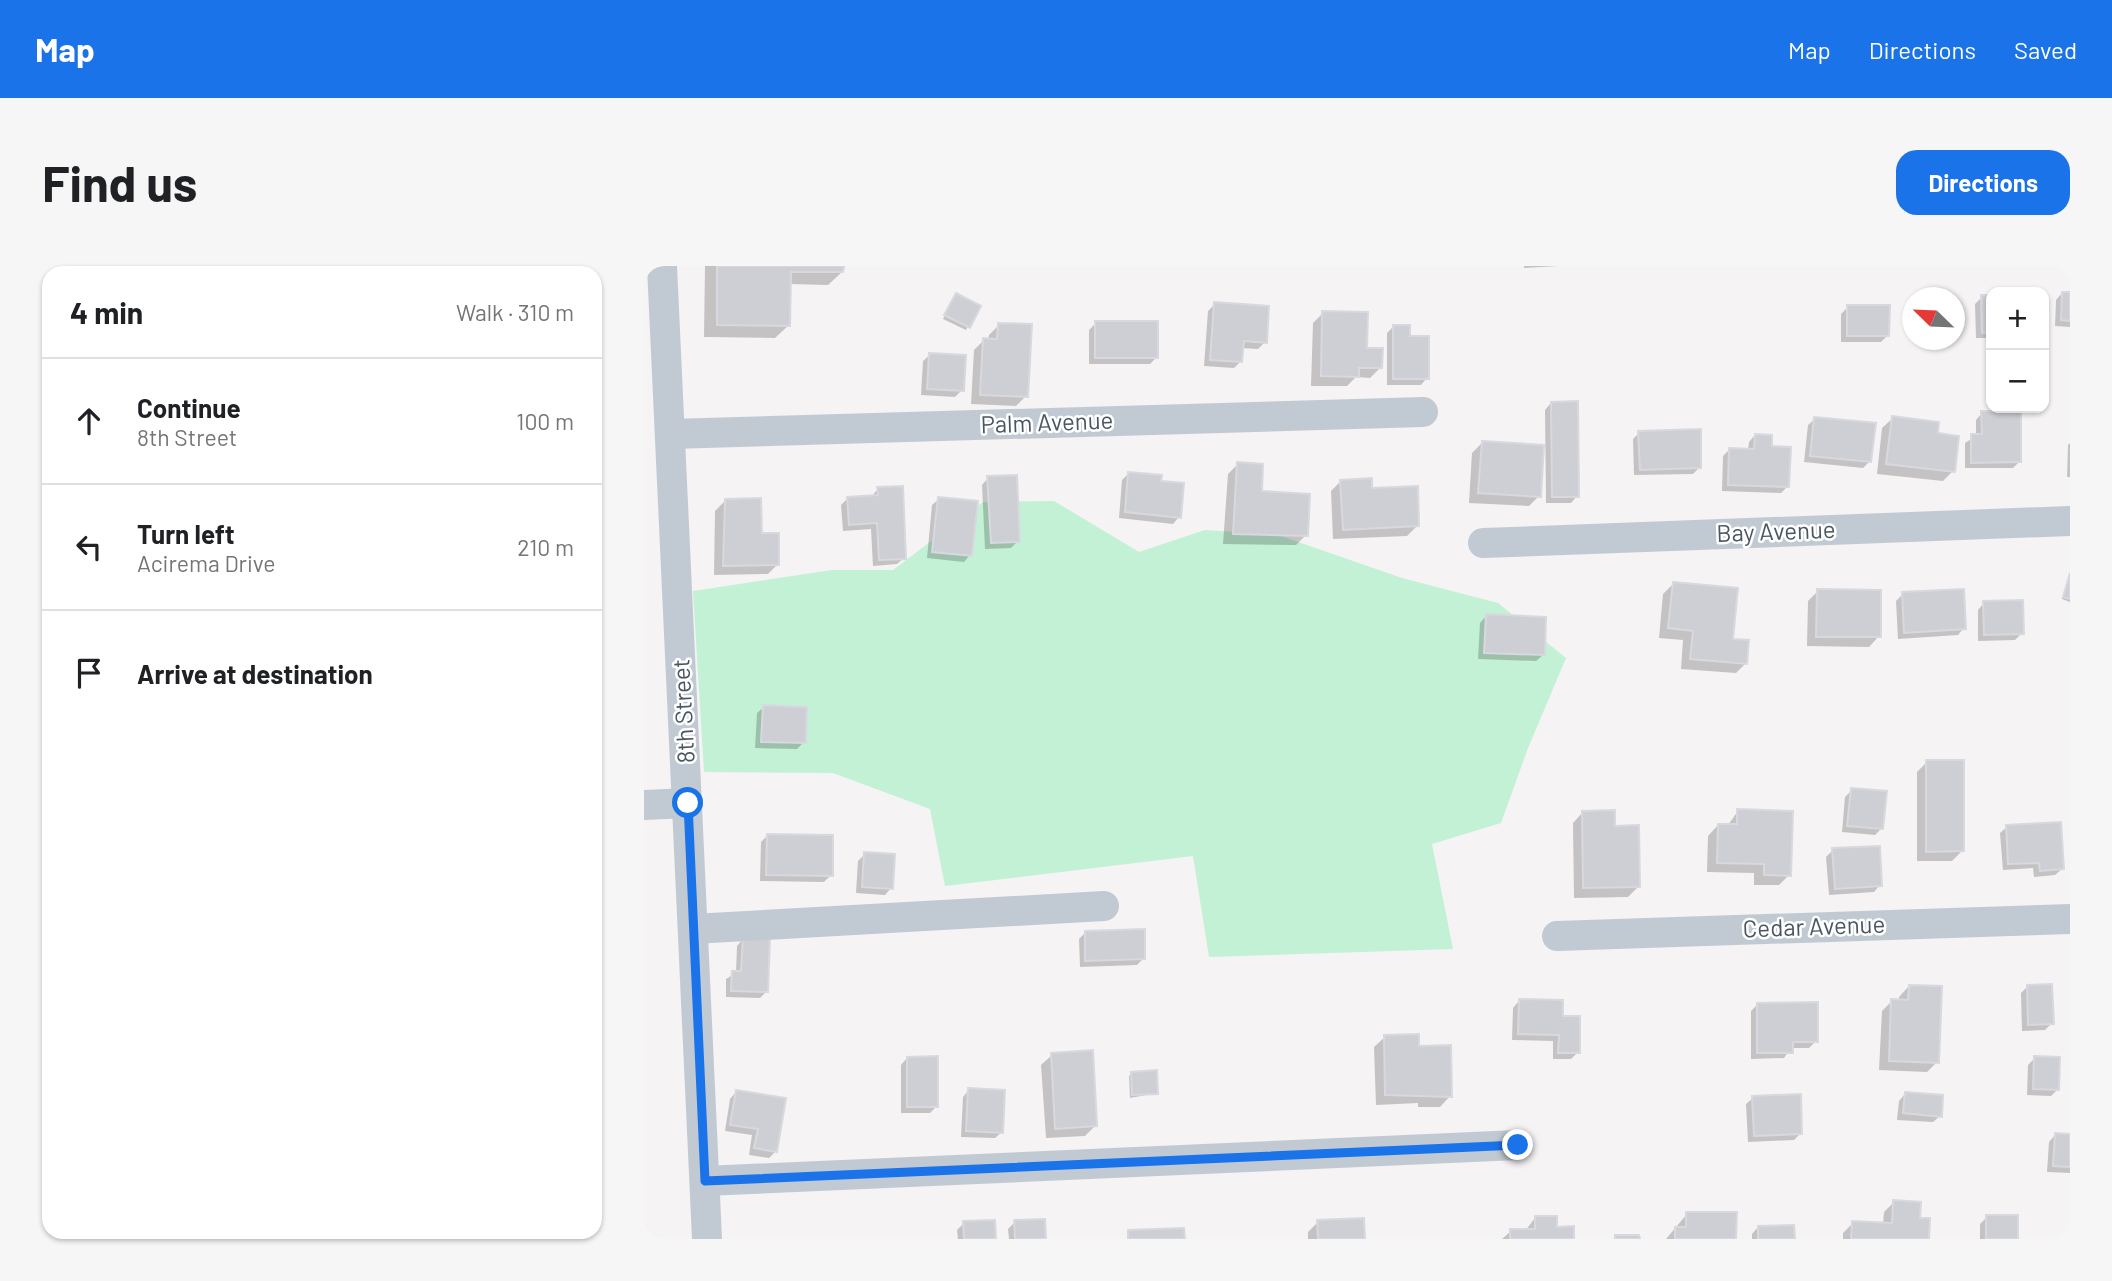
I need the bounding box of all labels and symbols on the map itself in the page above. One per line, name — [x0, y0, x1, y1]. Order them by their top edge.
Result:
north arrow — [1902, 287, 1965, 350]
street label: Palm Avenue — [980, 405, 1114, 438]
street label: Bay Avenue — [1716, 514, 1836, 547]
street label: 8th Street — [665, 658, 700, 764]
route start — [672, 787, 703, 818]
street label: Cedar Avenue — [1742, 909, 1886, 942]
route end — [1502, 1129, 1533, 1160]

